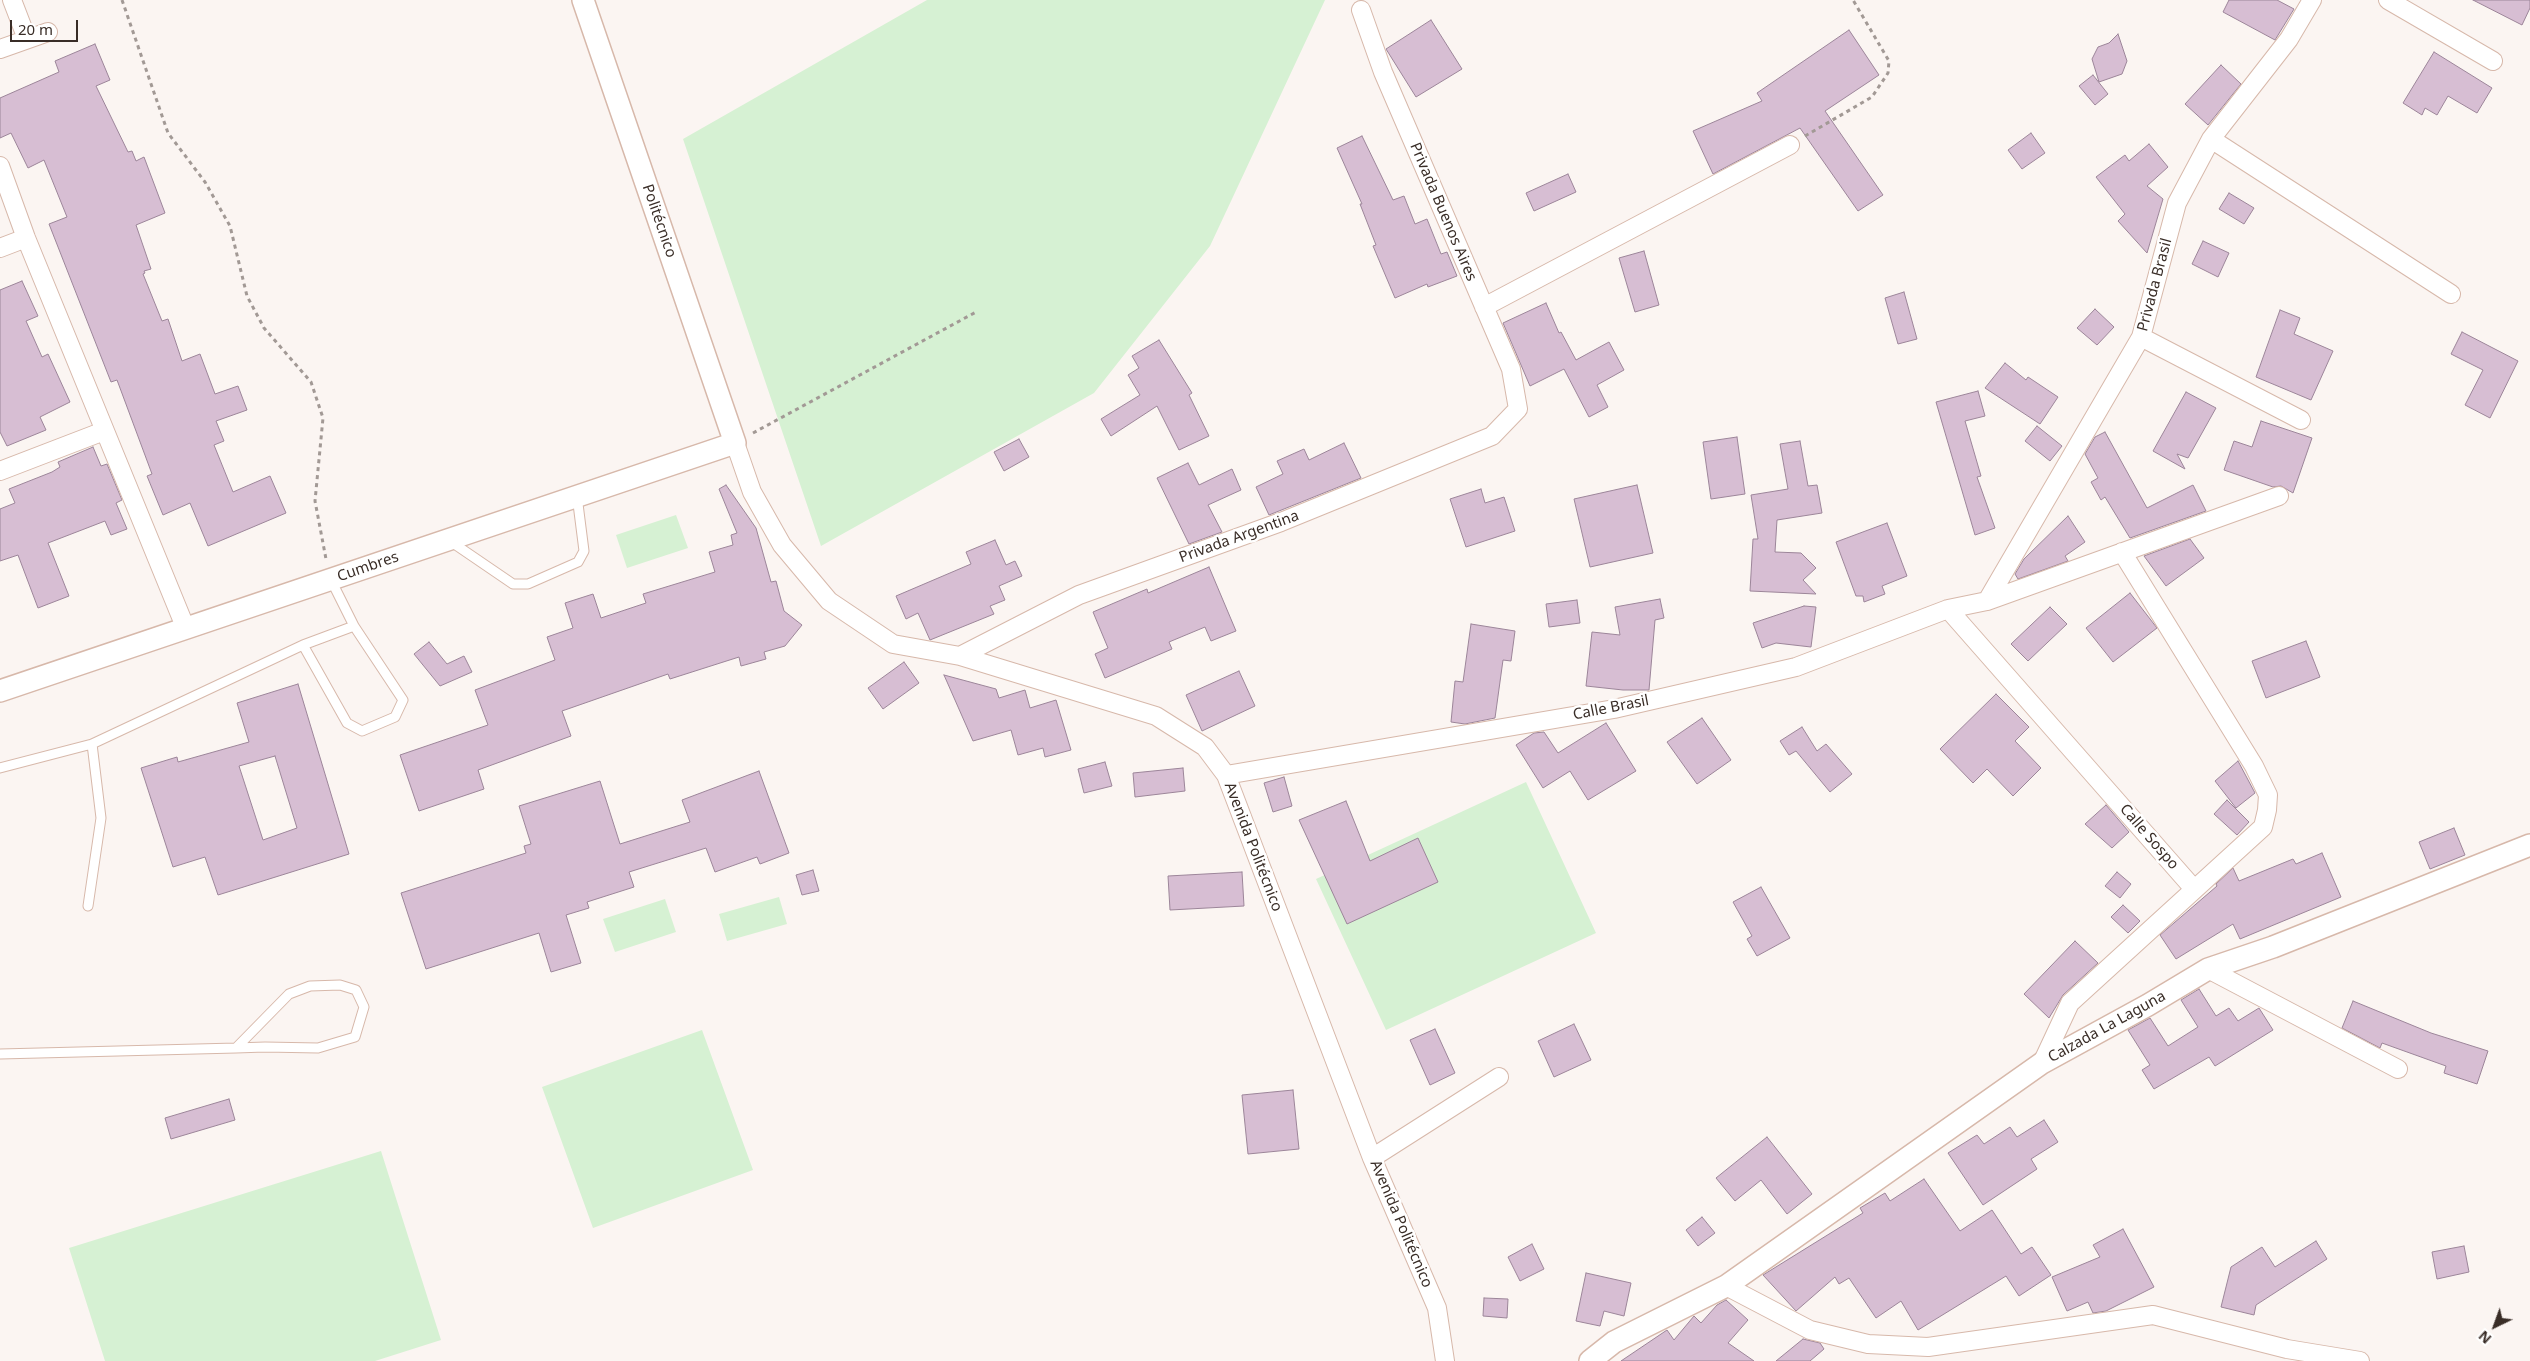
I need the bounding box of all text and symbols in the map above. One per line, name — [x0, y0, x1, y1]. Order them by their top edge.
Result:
scale bar — [12, 10, 80, 42]
text: 20 m — [18, 19, 53, 39]
street label: Privada Buenos Aires — [1406, 140, 1480, 284]
street label: Politécnico — [638, 182, 680, 260]
street label: Privada Brasil — [2134, 236, 2176, 334]
street label: Privada Argentina — [1177, 507, 1301, 567]
street label: Cumbres — [335, 548, 401, 586]
street label: Calle Brasil — [1571, 692, 1651, 724]
street label: Avenida Politécnico — [1220, 780, 1286, 914]
street label: Calle Sospo — [2116, 801, 2182, 873]
street label: Calzada La Laguna — [2045, 987, 2169, 1067]
street label: Avenida Politécnico — [1366, 1158, 1436, 1290]
north arrow — [2470, 1301, 2520, 1351]
text: N — [2474, 1327, 2495, 1348]

